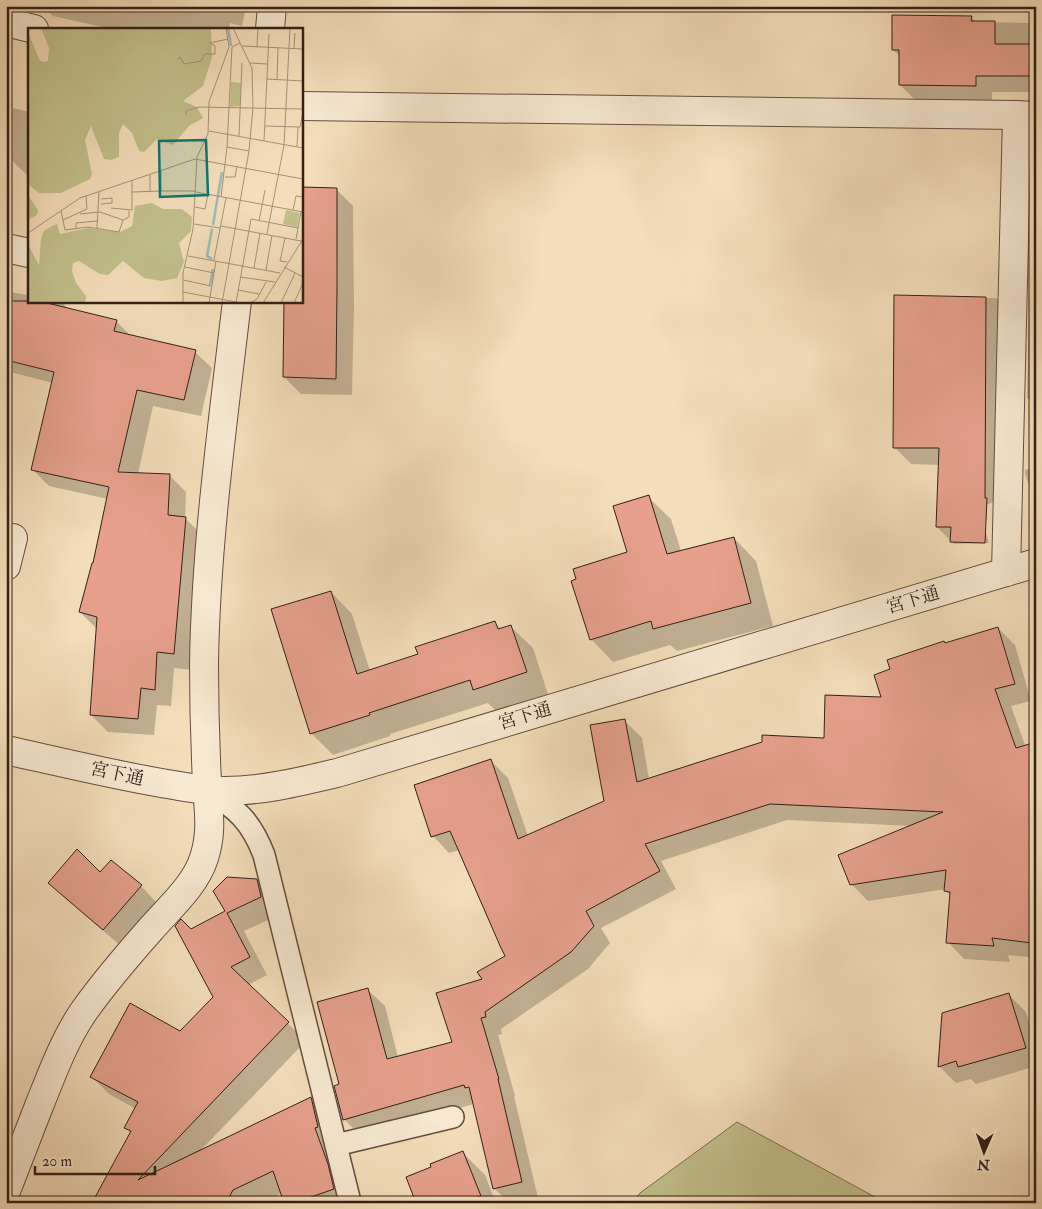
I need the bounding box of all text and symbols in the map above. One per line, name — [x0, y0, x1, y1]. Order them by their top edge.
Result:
inset map — [28, 28, 302, 302]
street label: 宮下通 — [884, 581, 942, 619]
street label: 宮下通 — [496, 697, 554, 735]
street label: 宮下通 — [88, 757, 146, 791]
north arrow — [960, 1126, 1010, 1176]
scale bar — [35, 1144, 155, 1176]
text: 20 m — [42, 1152, 72, 1171]
text: N — [977, 1156, 991, 1173]

